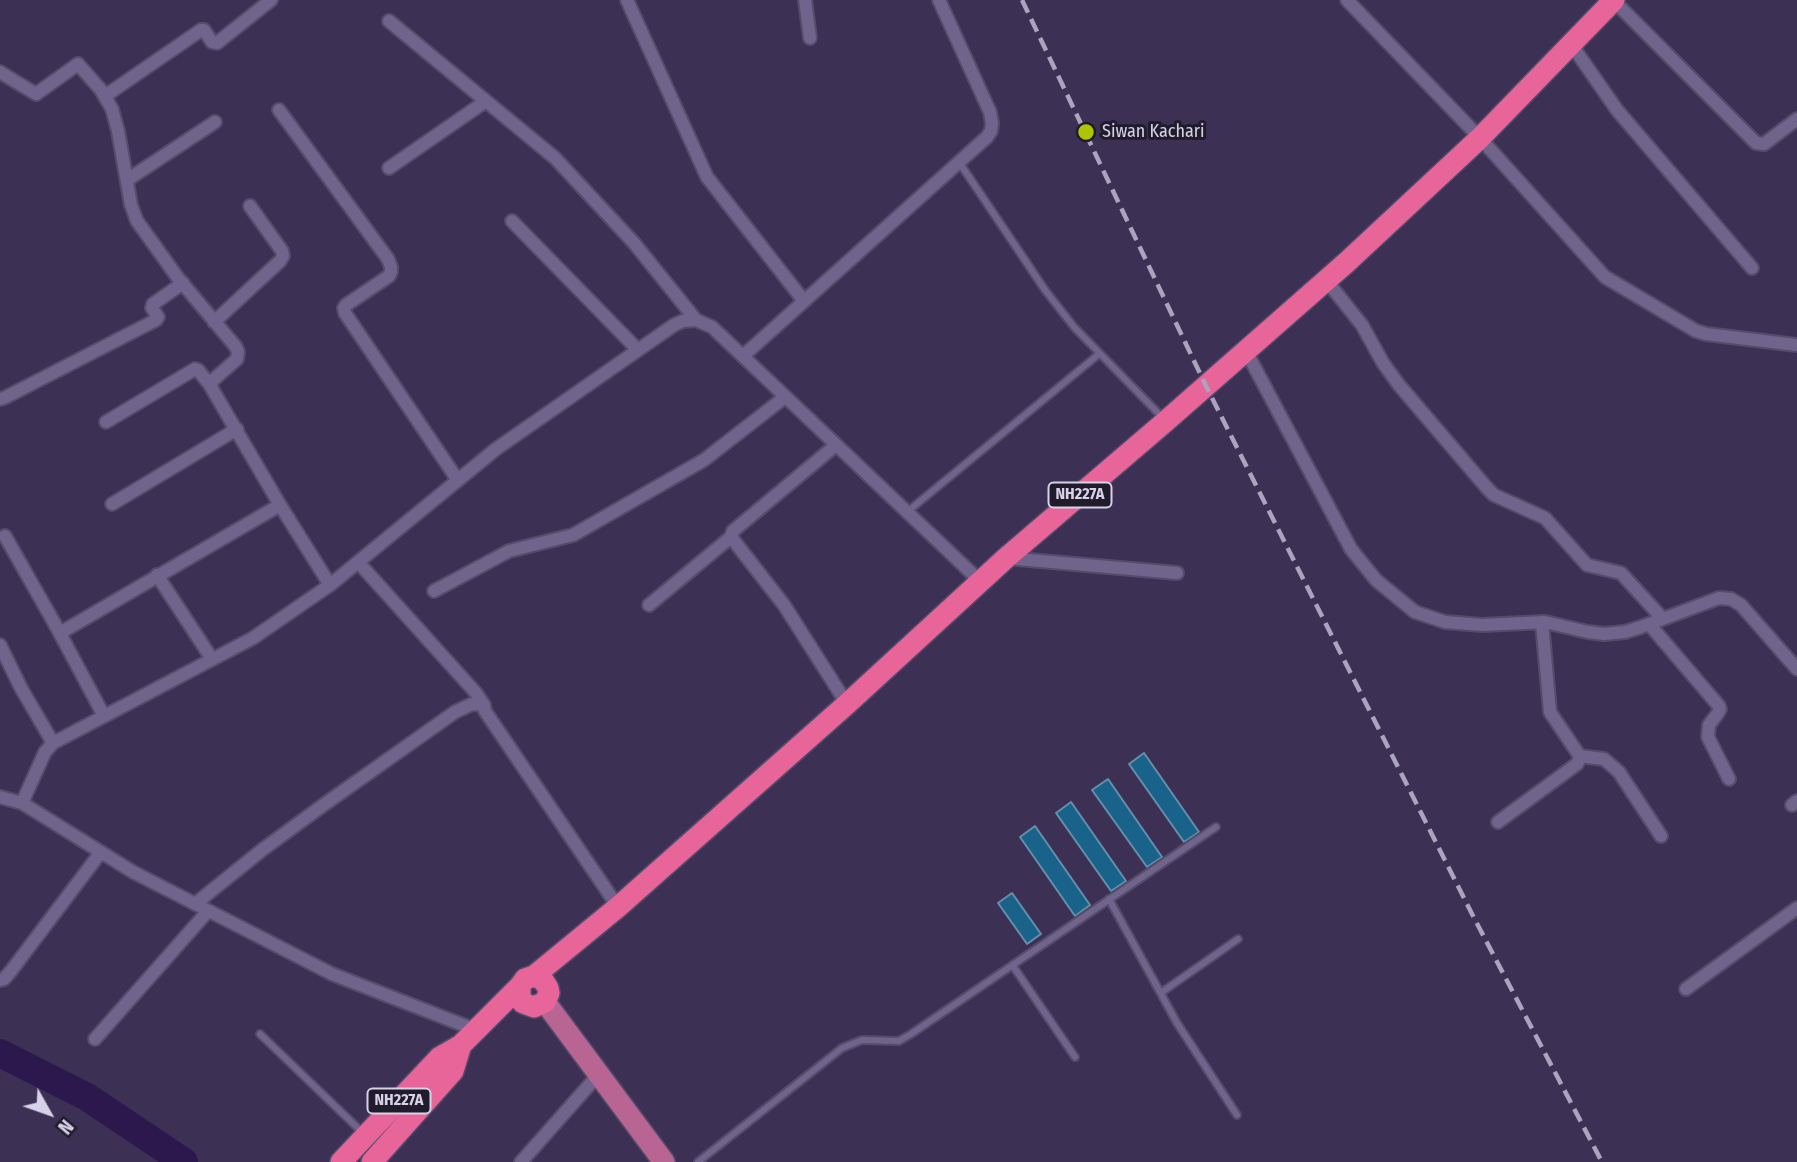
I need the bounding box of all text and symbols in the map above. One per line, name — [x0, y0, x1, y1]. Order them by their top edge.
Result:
place label: Siwan Kachari — [1102, 121, 1205, 143]
marker: Siwan Kachari — [1076, 122, 1096, 142]
road number: NH227A — [1048, 482, 1112, 508]
north arrow — [14, 1078, 84, 1148]
road number: NH227A — [368, 1088, 430, 1114]
text: N — [53, 1115, 78, 1139]

